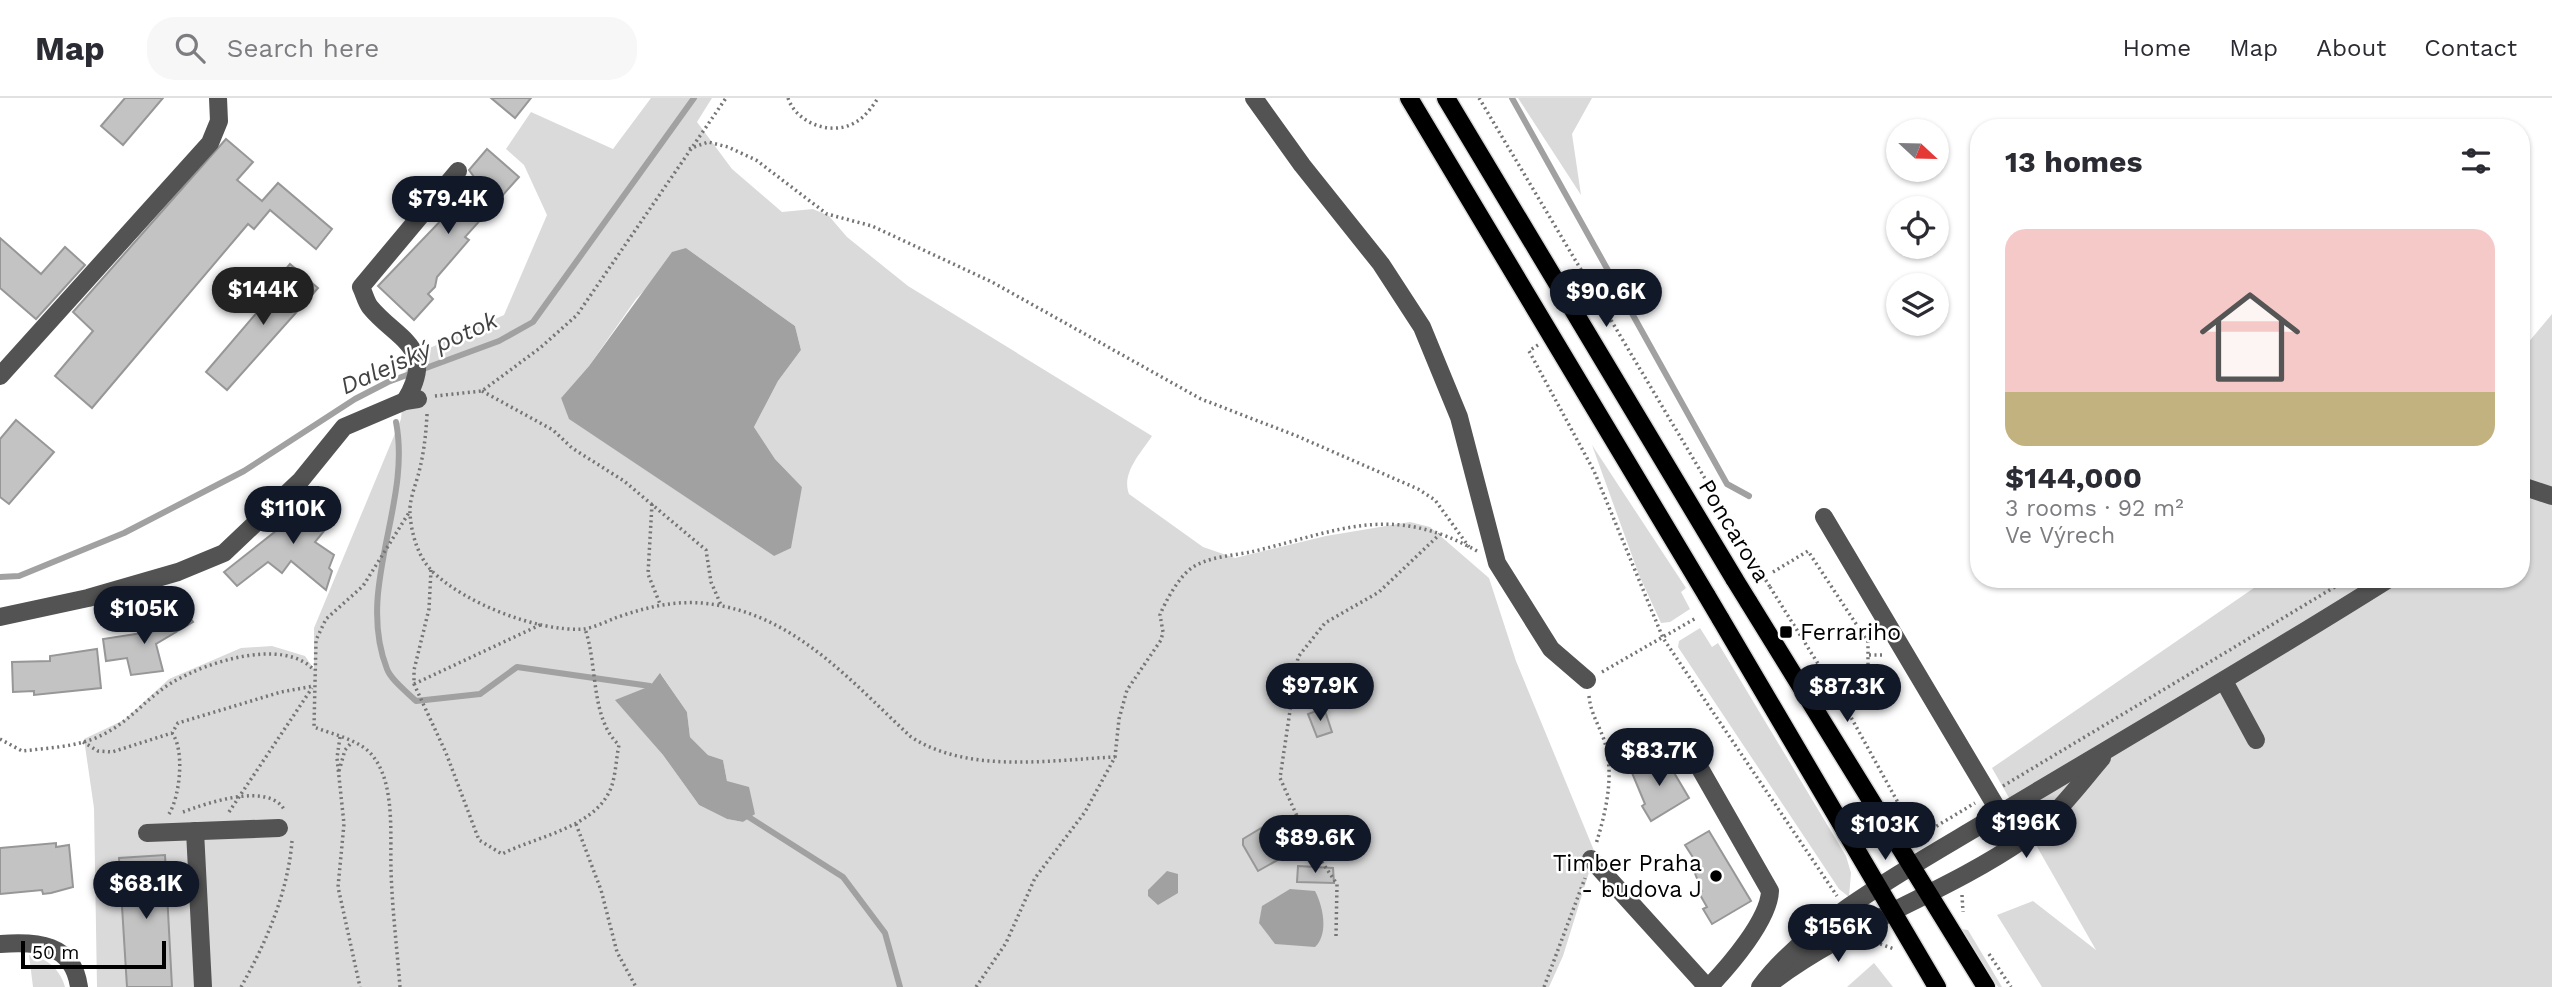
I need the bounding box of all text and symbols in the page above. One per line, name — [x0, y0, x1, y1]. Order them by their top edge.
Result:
search box — [147, 17, 637, 80]
text: Map — [35, 29, 105, 68]
icon: search — [171, 29, 209, 67]
text: Search here — [227, 33, 379, 63]
text: Home — [2123, 34, 2191, 62]
text: Map — [2229, 34, 2278, 62]
text: About — [2316, 34, 2386, 62]
text: Contact — [2424, 34, 2517, 62]
north arrow — [1886, 119, 1950, 182]
map controls — [1886, 119, 1949, 336]
icon: filters — [2457, 142, 2495, 180]
text: 13 homes — [2005, 144, 2142, 179]
pin: $79.4K — [391, 176, 505, 236]
text: $79.4K — [408, 185, 488, 212]
button: locate — [1886, 196, 1949, 259]
pin: $144K — [214, 268, 312, 327]
pin: $90.6K — [1549, 270, 1663, 329]
button: layers — [1886, 273, 1949, 336]
icon: home — [2187, 274, 2313, 400]
text: $144K — [228, 276, 298, 303]
text: $90.6K — [1566, 278, 1646, 305]
water label: Dalejský potok — [336, 305, 503, 400]
text: $144,000 — [2005, 460, 2142, 495]
street label: Poncarova — [1693, 475, 1775, 587]
pin: $110K — [244, 486, 342, 546]
text: $110K — [260, 495, 326, 522]
text: 3 rooms · 92 m² — [2005, 495, 2184, 522]
text: Ve Výrech — [2005, 522, 2115, 549]
pin: $105K — [95, 587, 193, 646]
text: $105K — [110, 595, 178, 622]
place label: Ferrariho — [1800, 619, 1901, 646]
marker: Ferrariho — [1778, 624, 1794, 640]
pin: $97.9K — [1263, 664, 1377, 723]
pin: $87.3K — [1790, 664, 1904, 724]
text: $97.9K — [1282, 672, 1358, 699]
text: $87.3K — [1809, 673, 1885, 700]
pin: $83.7K — [1602, 728, 1716, 788]
text: $83.7K — [1621, 737, 1697, 764]
pin: $196K — [1977, 800, 2075, 860]
pin: $103K — [1836, 802, 1934, 862]
text: $196K — [1992, 809, 2060, 836]
text: $103K — [1851, 811, 1919, 838]
pin: $89.6K — [1258, 816, 1372, 875]
text: $89.6K — [1275, 824, 1355, 851]
place label: Timber Praha - budova J — [1553, 850, 1702, 903]
pin: $68.1K — [89, 862, 203, 921]
marker: Timber Praha - budova J — [1708, 868, 1724, 884]
text: $68.1K — [109, 870, 183, 897]
pin: $156K — [1789, 904, 1887, 964]
text: $156K — [1804, 913, 1872, 940]
scale bar — [21, 938, 166, 970]
text: 50 m — [32, 941, 79, 964]

